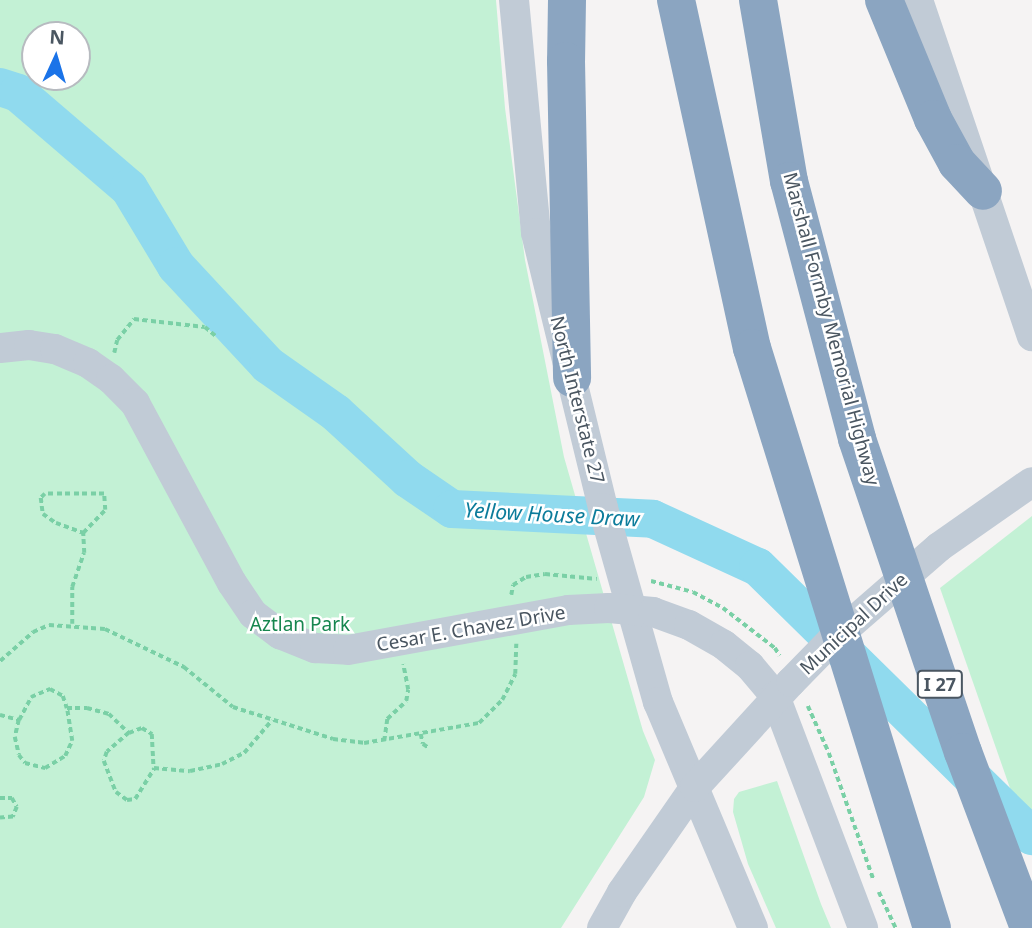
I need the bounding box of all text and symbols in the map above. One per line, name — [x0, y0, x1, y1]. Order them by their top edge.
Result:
north arrow — [21, 21, 91, 91]
text: N — [49, 24, 66, 51]
street label: Marshall Formby Memorial Highway — [778, 170, 884, 488]
street label: North Interstate 27 — [545, 314, 609, 486]
water label: Yellow House Draw — [464, 497, 640, 531]
street label: Municipal Drive — [795, 568, 913, 680]
street label: Cesar E. Chavez Drive — [375, 601, 567, 657]
park label: Aztlan Park — [250, 614, 350, 636]
road number: I 27 — [916, 670, 964, 698]

